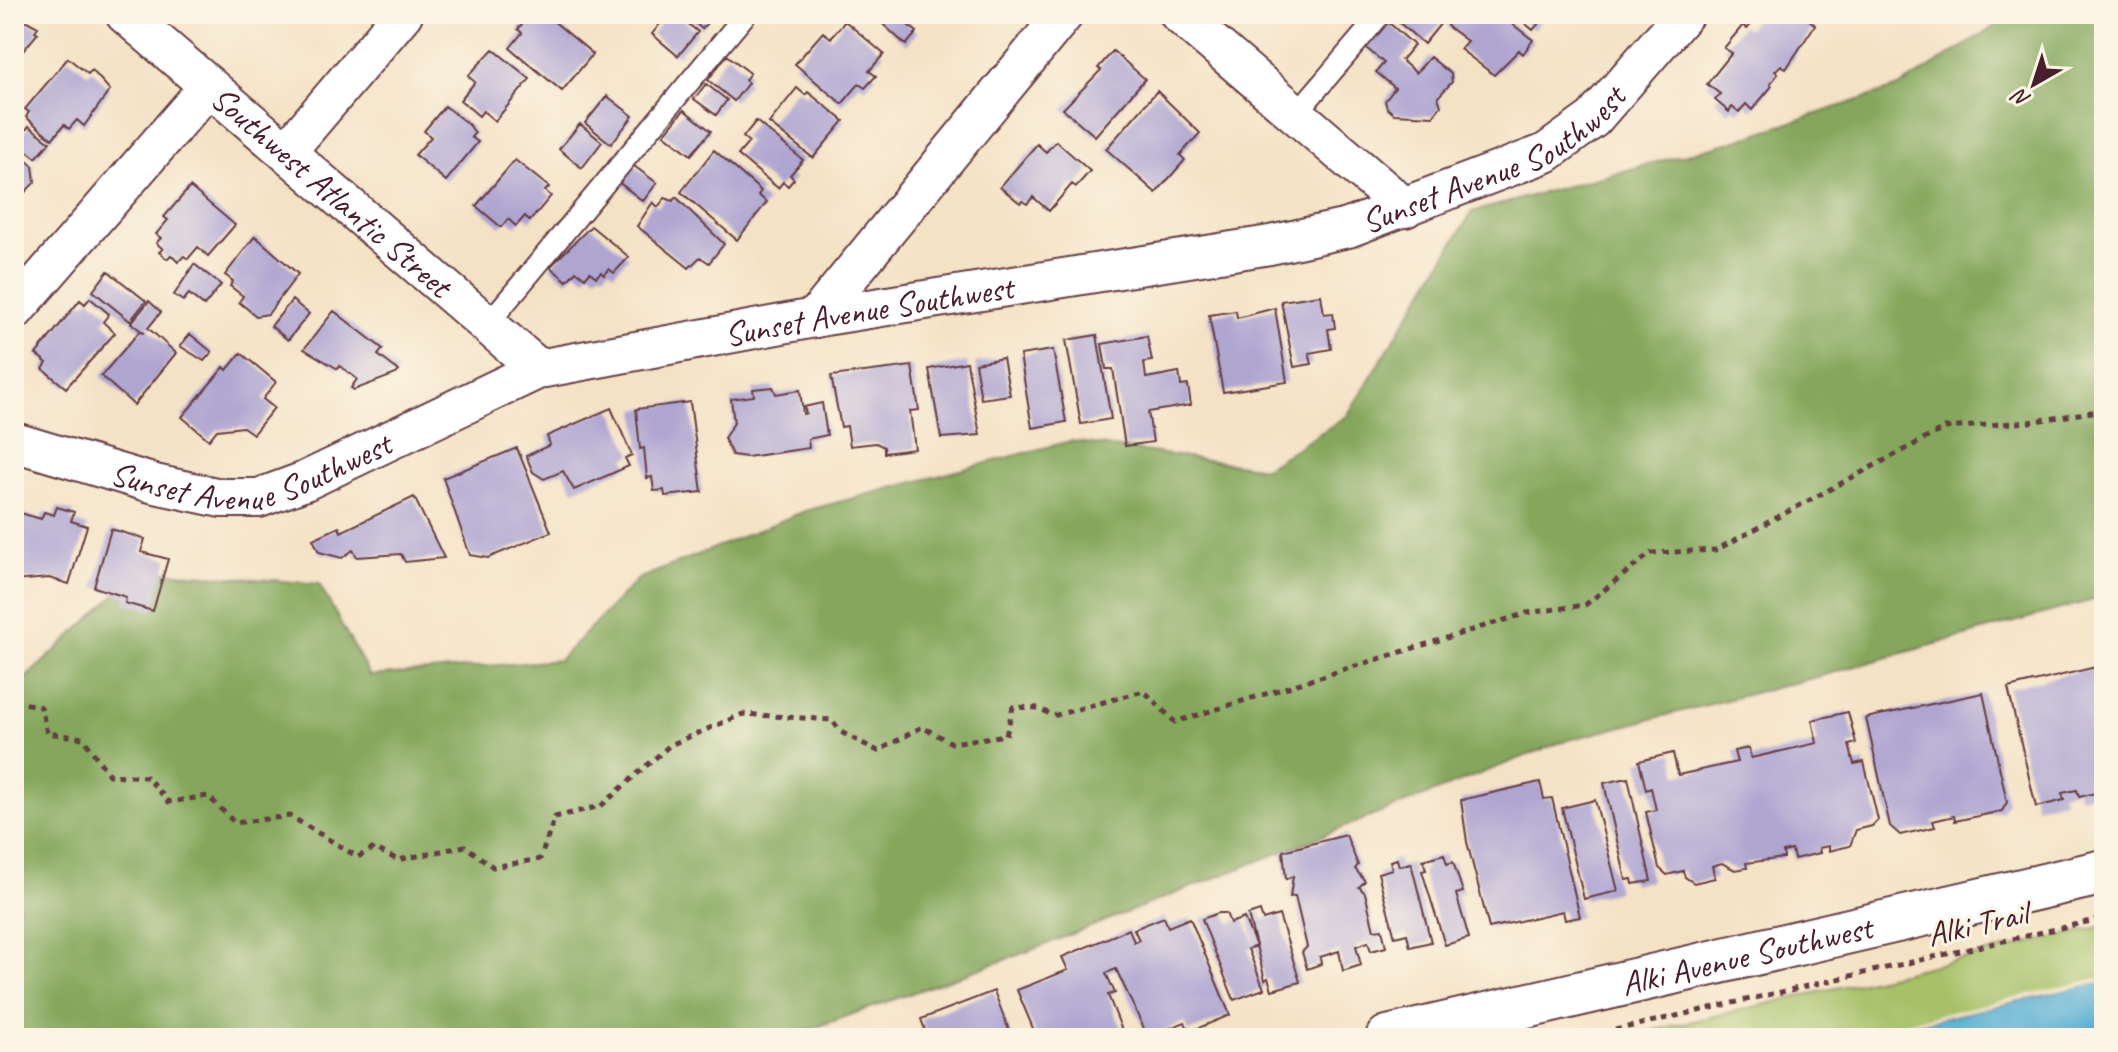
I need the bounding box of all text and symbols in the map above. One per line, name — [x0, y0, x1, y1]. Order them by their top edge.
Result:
north arrow — [1994, 44, 2074, 124]
street label: Sunset Avenue Southwest — [1355, 74, 1637, 243]
street label: Southwest Atlantic Street — [202, 77, 463, 309]
text: N — [2005, 81, 2036, 114]
street label: Sunset Avenue Southwest — [721, 265, 1020, 356]
street label: Sunset Avenue Southwest — [106, 421, 401, 520]
street label: Alki Trail — [1923, 890, 2038, 956]
street label: Alki Avenue Southwest — [1617, 905, 1880, 1005]

